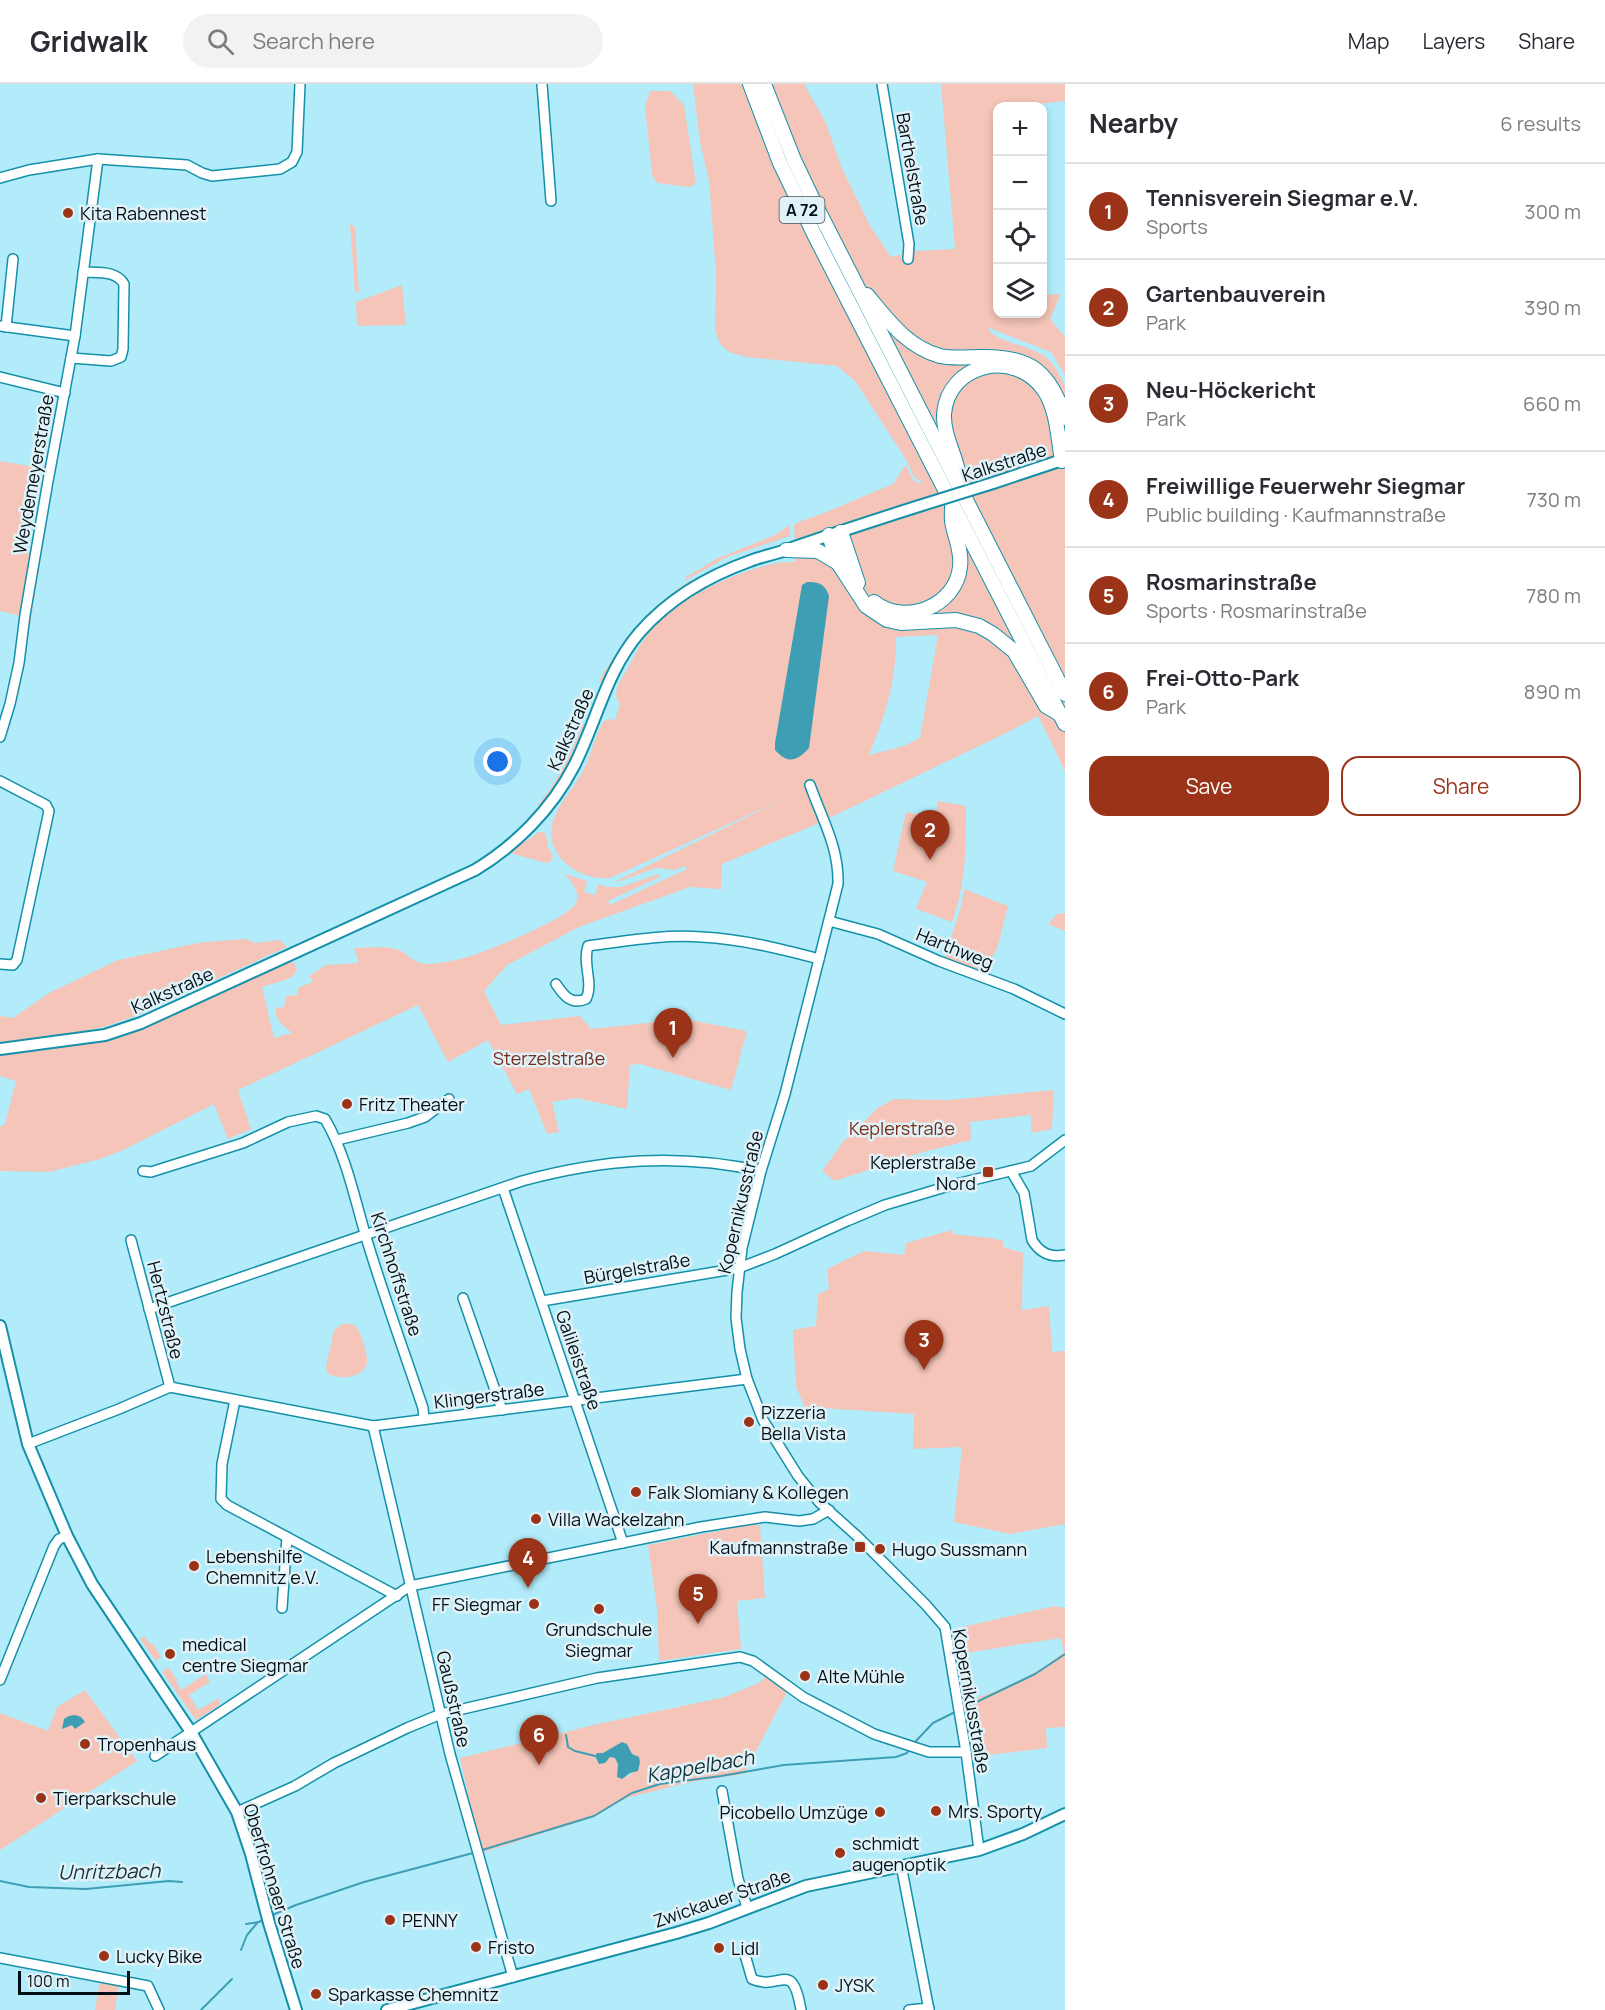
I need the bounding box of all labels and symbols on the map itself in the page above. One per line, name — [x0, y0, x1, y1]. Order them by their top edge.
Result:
street label: Barthelstraße — [891, 111, 935, 227]
road number: A 72 — [780, 197, 824, 223]
place label: Kita Rabennest — [80, 201, 206, 225]
marker: Kita Rabennest — [61, 206, 75, 220]
street label: Weydemeyerstraße — [7, 392, 59, 556]
street label: Kalkstraße — [959, 437, 1049, 487]
street label: Kalkstraße — [541, 684, 599, 774]
your location — [483, 747, 512, 776]
pin: 2 — [910, 810, 950, 860]
street label: Harthweg — [913, 922, 997, 974]
street label: Kalkstraße — [127, 961, 217, 1019]
pin: 1 — [654, 1008, 692, 1058]
park label: Sterzelstraße — [493, 1046, 605, 1070]
place label: Fritz Theater — [359, 1092, 465, 1116]
marker: Fritz Theater — [340, 1097, 354, 1111]
park label: Keplerstraße — [849, 1116, 955, 1140]
street label: Kopernikusstraße — [712, 1128, 768, 1276]
place label: Keplerstraße Nord — [870, 1150, 976, 1195]
marker: Keplerstraße Nord — [981, 1165, 995, 1179]
street label: Kirchhoffstraße — [366, 1209, 428, 1339]
street label: Bürgelstraße — [582, 1247, 692, 1289]
street label: Hertzstraße — [142, 1259, 190, 1361]
street label: Galileistraße — [551, 1307, 607, 1413]
pin: 3 — [904, 1320, 944, 1370]
street label: Klingerstraße — [432, 1376, 546, 1414]
place label: Pizzeria Bella Vista — [761, 1400, 846, 1445]
marker: Pizzeria Bella Vista — [742, 1415, 756, 1429]
place label: Falk Slomiany & Kollegen — [648, 1480, 849, 1504]
marker: Falk Slomiany & Kollegen — [629, 1485, 643, 1499]
place label: Villa Wackelzahn — [548, 1507, 685, 1531]
marker: Villa Wackelzahn — [529, 1512, 543, 1526]
place label: Kaufmannstraße — [710, 1535, 848, 1559]
place label: Hugo Sussmann — [892, 1537, 1027, 1561]
pin: 4 — [508, 1538, 548, 1588]
marker: Kaufmannstraße — [853, 1540, 867, 1554]
marker: Hugo Sussmann — [873, 1542, 887, 1556]
place label: Lebenshilfe Chemnitz e.V. — [206, 1544, 319, 1589]
marker: Lebenshilfe Chemnitz e.V. — [187, 1559, 201, 1573]
pin: 5 — [678, 1574, 718, 1624]
place label: FF Siegmar — [432, 1592, 522, 1616]
marker: FF Siegmar — [527, 1597, 541, 1611]
marker: Grundschule Siegmar — [592, 1602, 606, 1616]
place label: Grundschule Siegmar — [546, 1617, 652, 1662]
street label: Kopernikusstraße — [947, 1627, 997, 1775]
place label: medical centre Siegmar — [182, 1632, 309, 1677]
marker: medical centre Siegmar — [163, 1647, 177, 1661]
street label: Gaußstraße — [431, 1648, 477, 1750]
place label: Alte Mühle — [817, 1664, 905, 1688]
marker: Alte Mühle — [798, 1669, 812, 1683]
pin: 6 — [520, 1716, 558, 1765]
place label: Tropenhaus — [97, 1732, 196, 1756]
marker: Tropenhaus — [78, 1737, 92, 1751]
water label: Kappelbach — [644, 1743, 757, 1789]
place label: Tierparkschule — [53, 1786, 176, 1810]
marker: Tierparkschule — [34, 1791, 48, 1805]
place label: Mrs. Sporty — [948, 1799, 1043, 1823]
street label: Oberfrohnaer Straße — [238, 1800, 312, 1972]
place label: Picobello Umzüge — [719, 1800, 868, 1824]
marker: Mrs. Sporty — [929, 1804, 943, 1818]
marker: Picobello Umzüge — [873, 1805, 887, 1819]
place label: schmidt augenoptik — [852, 1831, 947, 1876]
marker: schmidt augenoptik — [833, 1846, 847, 1860]
water label: Unritzbach — [58, 1857, 161, 1885]
street label: Zwickauer Straße — [650, 1863, 794, 1933]
place label: PENNY — [402, 1908, 459, 1932]
marker: PENNY — [383, 1913, 397, 1927]
place label: Fristo — [488, 1935, 535, 1959]
place label: Lidl — [731, 1936, 759, 1960]
marker: Fristo — [469, 1940, 483, 1954]
marker: Lidl — [712, 1941, 726, 1955]
place label: Lucky Bike — [116, 1944, 202, 1968]
marker: Lucky Bike — [97, 1949, 111, 1963]
scale bar — [18, 1968, 130, 1996]
place label: JYSK — [835, 1973, 875, 1997]
marker: JYSK — [816, 1978, 830, 1992]
place label: Sparkasse Chemnitz — [328, 1982, 499, 2006]
marker: Sparkasse Chemnitz — [309, 1987, 323, 2001]

